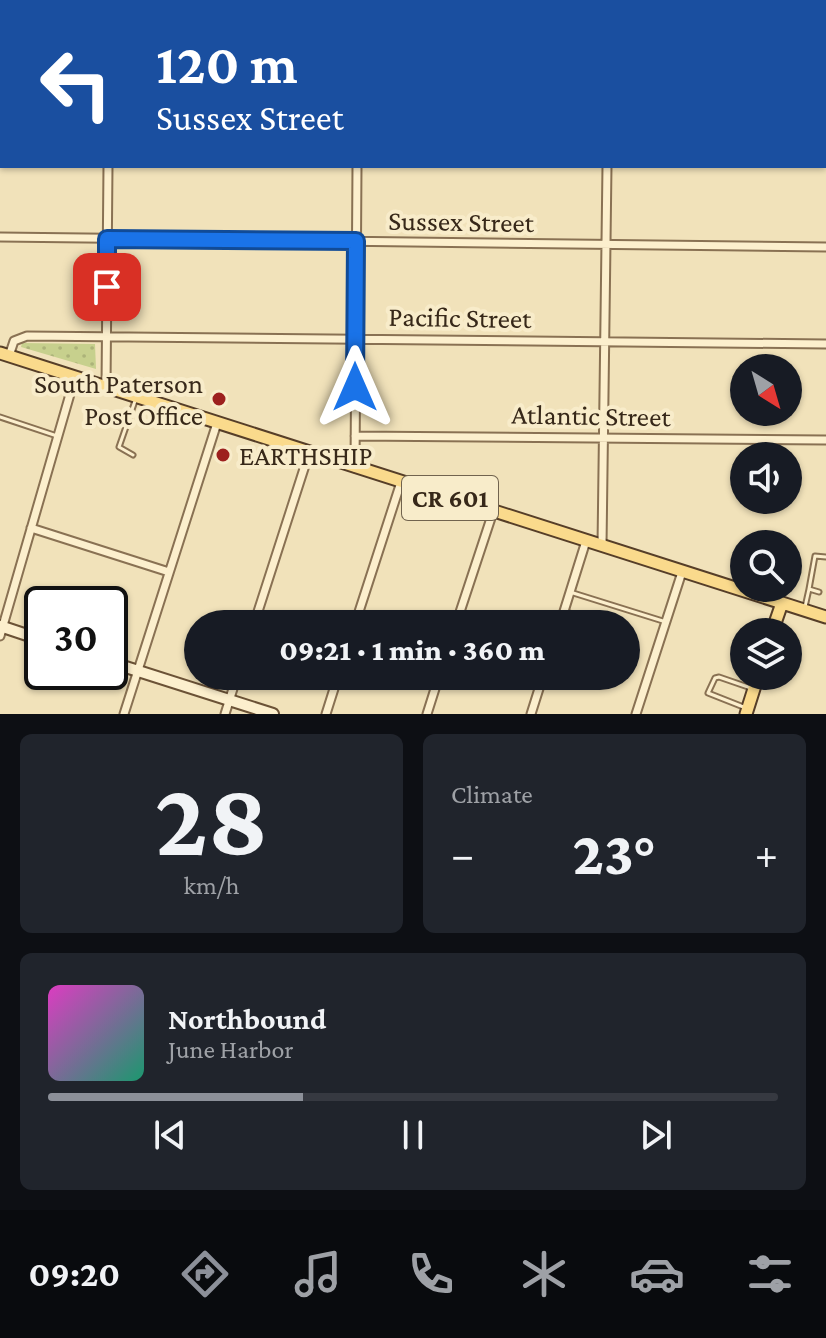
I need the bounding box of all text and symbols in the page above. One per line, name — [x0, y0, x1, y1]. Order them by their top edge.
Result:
icon: left — [24, 32, 128, 136]
text: 120 m — [156, 33, 298, 95]
text: Sussex Street — [156, 98, 344, 138]
street label: Sussex Street — [388, 205, 535, 238]
pin — [73, 253, 141, 321]
icon: arrive — [85, 265, 129, 309]
street label: Pacific Street — [388, 301, 532, 334]
position arrow — [313, 345, 397, 429]
north arrow — [730, 354, 802, 426]
map controls — [730, 354, 802, 690]
place label: South Paterson Post Office — [34, 368, 203, 431]
marker: South Paterson Post Office — [210, 390, 228, 408]
street label: Atlantic Street — [511, 399, 672, 432]
place label: EARTHSHIP — [239, 440, 373, 471]
button: sound — [730, 442, 802, 514]
marker: EARTHSHIP — [214, 446, 232, 464]
road number: CR 601 — [402, 476, 498, 520]
button: search — [730, 530, 802, 602]
speed limit sign: 30 — [24, 586, 128, 690]
button: layers — [730, 618, 802, 690]
text: 09:21 · 1 min · 360 m — [279, 633, 545, 666]
text: 28 — [155, 761, 268, 876]
text: Climate — [451, 780, 533, 809]
text: 23° — [573, 820, 656, 887]
text: − — [451, 830, 474, 878]
text: + — [755, 830, 778, 878]
text: km/h — [183, 871, 240, 900]
text: Northbound — [168, 1002, 326, 1035]
text: June Harbor — [168, 1035, 294, 1064]
icon: previous — [148, 1113, 192, 1157]
icon: pause — [391, 1113, 435, 1157]
icon: next — [634, 1113, 678, 1157]
icon: directions — [177, 1246, 233, 1302]
icon: music — [290, 1246, 346, 1302]
icon: phone — [403, 1246, 459, 1302]
icon: climate — [516, 1246, 572, 1302]
icon: car — [629, 1246, 685, 1302]
icon: filters — [742, 1246, 798, 1302]
text: 09:20 — [28, 1254, 120, 1294]

